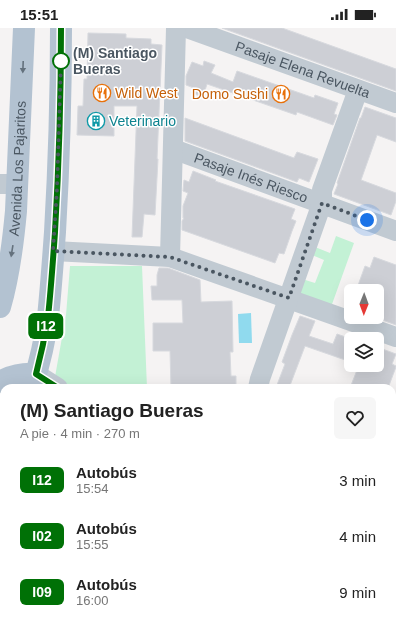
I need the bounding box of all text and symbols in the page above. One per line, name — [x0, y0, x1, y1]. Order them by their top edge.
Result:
text: 15:51 — [20, 6, 58, 23]
street label: Pasaje Elena Revuelta — [233, 38, 372, 101]
place label: (M) Santiago Bueras — [73, 45, 157, 77]
marker: (M) Santiago Bueras — [52, 52, 70, 70]
one-way arrow — [19, 61, 26, 73]
restaurant icon: Wild West — [92, 83, 112, 103]
restaurant icon: Domo Sushi — [271, 84, 291, 104]
place label: Wild West — [115, 85, 178, 101]
place label: Domo Sushi — [192, 86, 268, 102]
street label: Avenida Los Pajaritos — [6, 101, 29, 237]
building icon: Veterinario — [86, 111, 106, 131]
place label: Veterinario — [109, 113, 176, 129]
street label: Pasaje Inés Riesco — [192, 149, 310, 206]
your location — [357, 210, 377, 230]
one-way arrow — [9, 245, 15, 257]
north arrow — [344, 284, 384, 324]
map controls — [344, 284, 384, 372]
line badge: I12 — [23, 313, 69, 339]
text: I12 — [36, 318, 56, 334]
button: layers — [344, 332, 384, 372]
button: heart — [334, 397, 376, 439]
text: (M) Santiago Bueras — [20, 400, 204, 421]
text: A pie · 4 min · 270 m — [20, 426, 140, 441]
text: Autobús — [76, 464, 137, 481]
text: I12 — [32, 472, 52, 488]
text: 3 min — [339, 472, 376, 489]
text: 15:54 — [76, 481, 109, 496]
text: Autobús — [76, 520, 137, 537]
text: I02 — [32, 528, 52, 544]
text: 4 min — [339, 528, 376, 545]
text: 15:55 — [76, 537, 109, 552]
text: Autobús — [76, 576, 137, 593]
text: I09 — [32, 584, 52, 600]
text: 9 min — [339, 584, 376, 601]
text: 16:00 — [76, 593, 109, 608]

